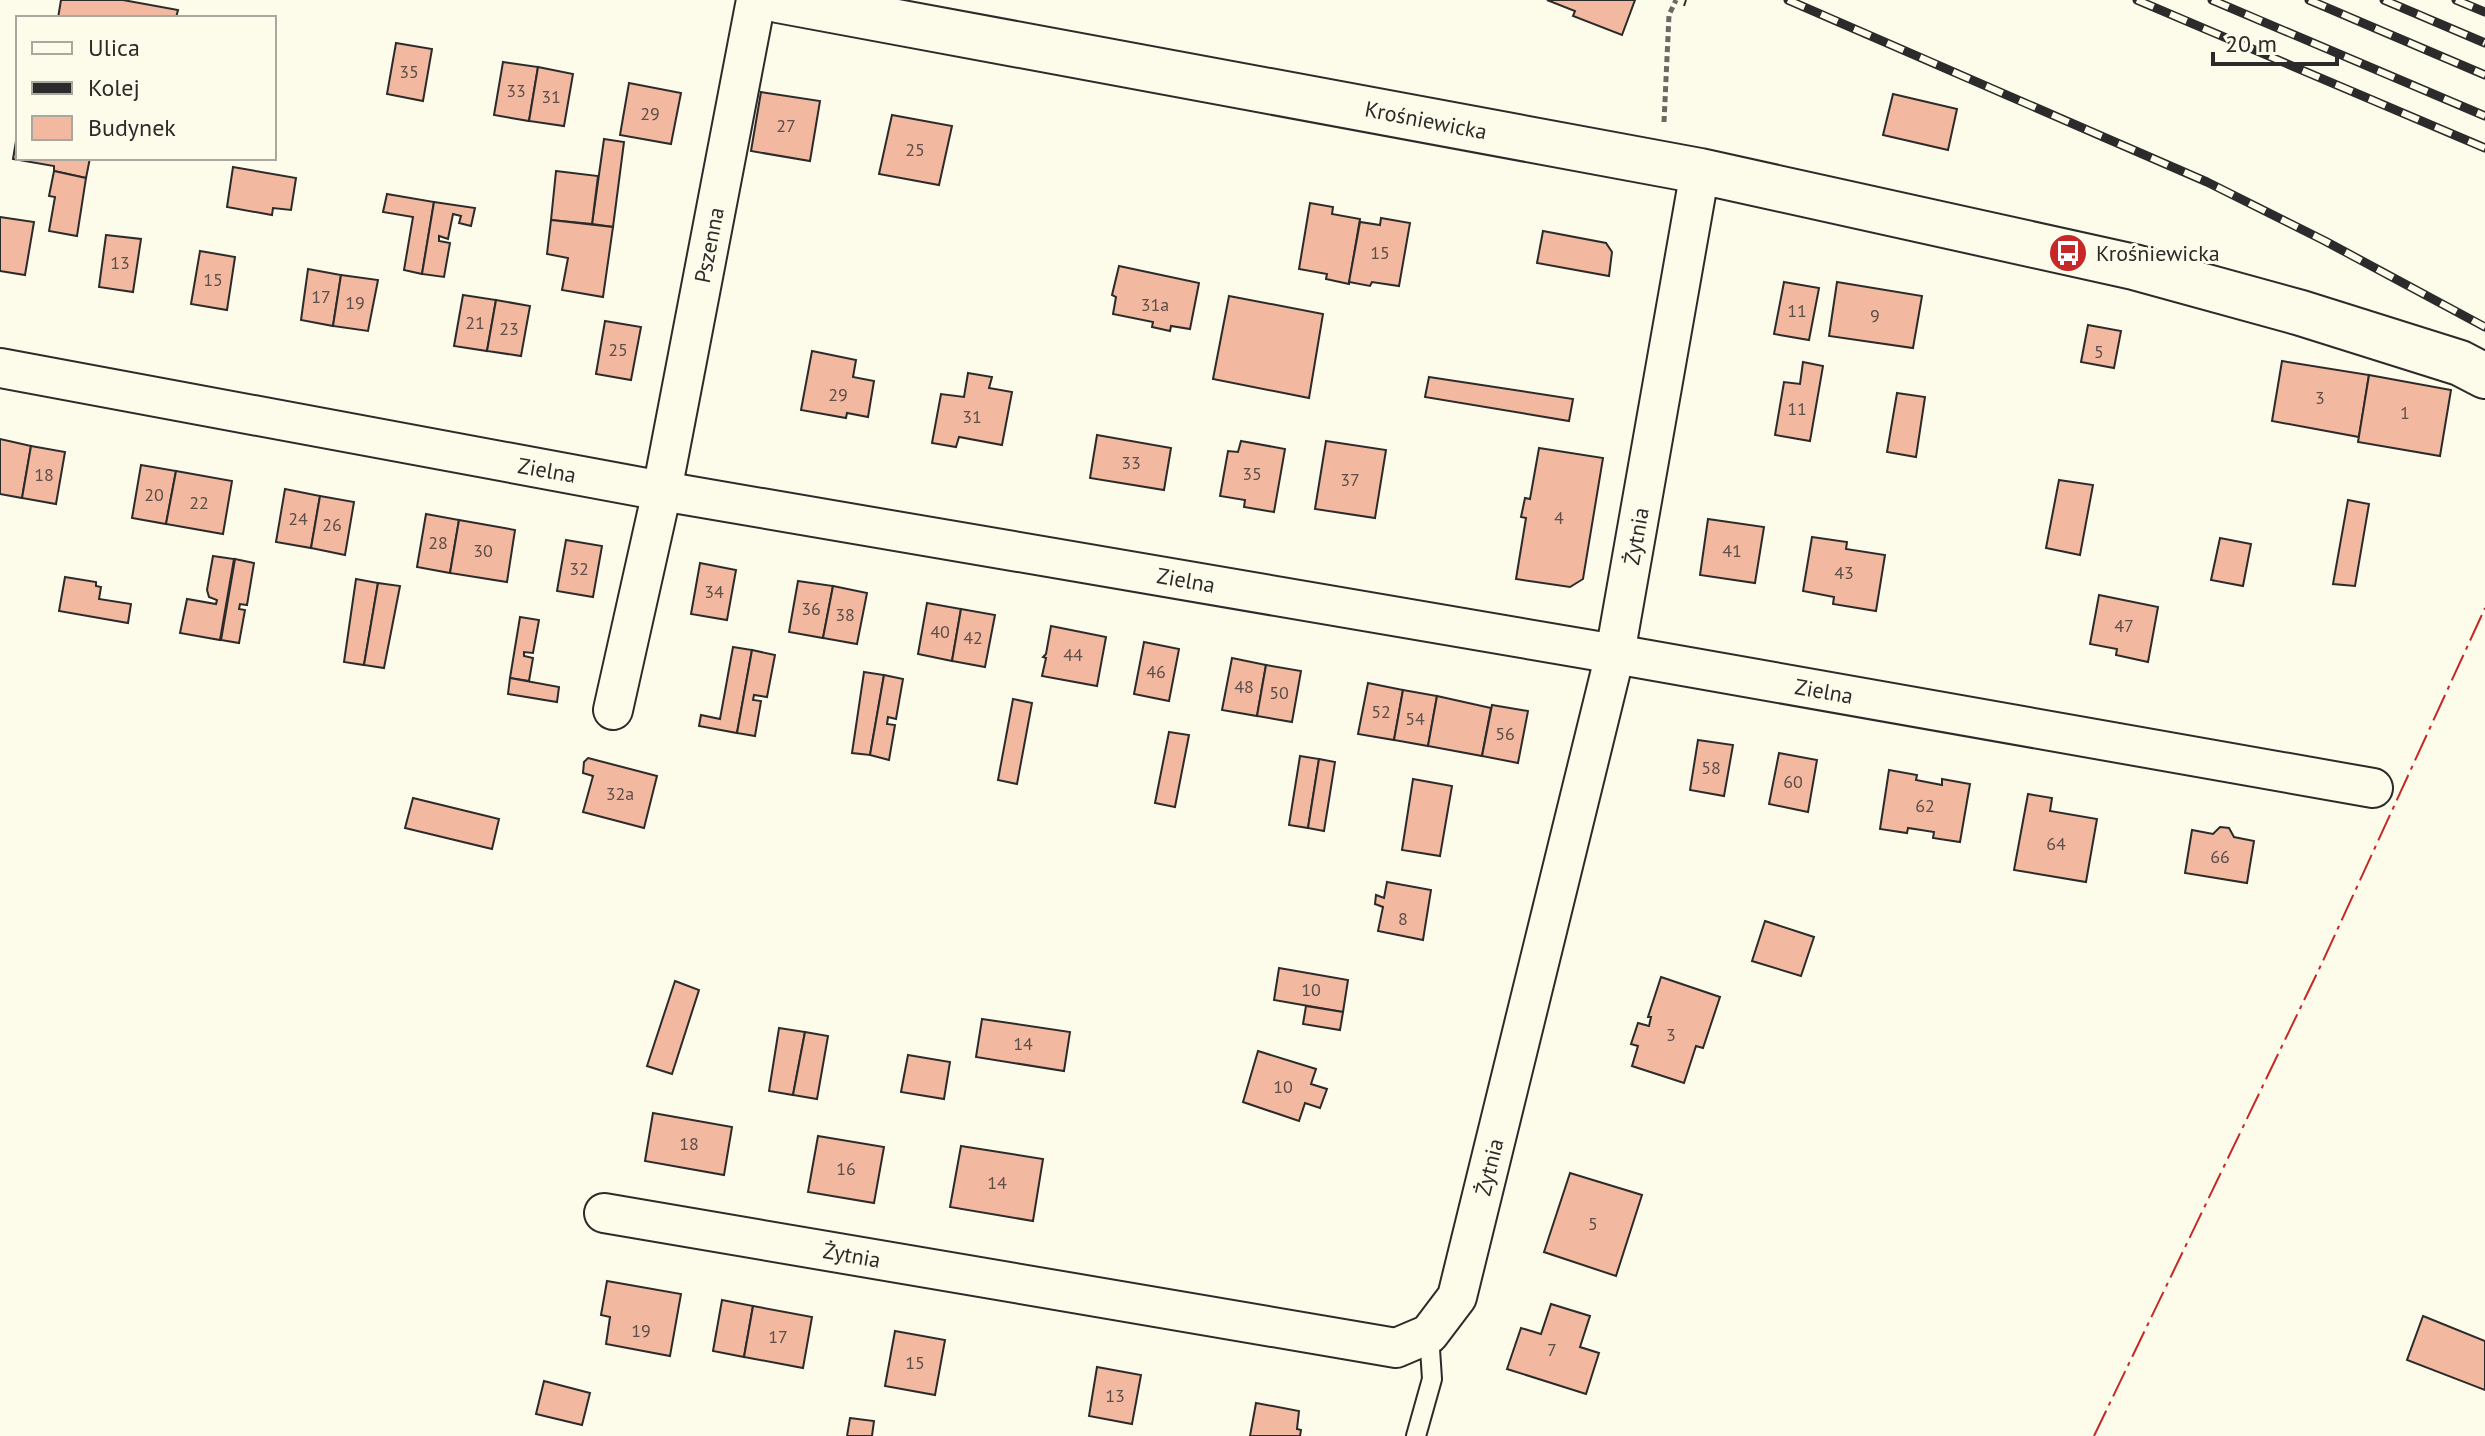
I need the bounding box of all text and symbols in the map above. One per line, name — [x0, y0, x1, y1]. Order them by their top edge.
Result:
legend — [16, 16, 276, 160]
scale bar — [2213, 16, 2337, 66]
text: 20 m — [2225, 28, 2277, 59]
text: Ulica — [88, 32, 140, 63]
house number: 35 — [399, 60, 419, 83]
text: Kolej — [88, 72, 140, 103]
house number: 33 — [506, 79, 526, 102]
house number: 31 — [541, 85, 561, 108]
street label: Krośniewicka — [1363, 94, 1489, 146]
house number: 29 — [640, 102, 660, 125]
text: Budynek — [88, 112, 176, 143]
house number: 27 — [776, 114, 796, 137]
house number: 25 — [905, 138, 925, 161]
street label: Pszenna — [688, 205, 730, 285]
bus stop icon: Krośniewicka — [2047, 232, 2089, 274]
place label: Krośniewicka — [2096, 239, 2220, 267]
house number: 15 — [1370, 241, 1390, 264]
house number: 13 — [110, 251, 130, 274]
house number: 15 — [203, 268, 223, 291]
house number: 17 — [311, 285, 331, 308]
house number: 19 — [345, 291, 365, 314]
house number: 31a — [1141, 293, 1169, 316]
house number: 11 — [1787, 299, 1807, 322]
house number: 9 — [1870, 304, 1880, 327]
house number: 21 — [465, 311, 485, 334]
house number: 23 — [499, 317, 519, 340]
house number: 25 — [608, 338, 628, 361]
house number: 5 — [2094, 340, 2104, 363]
house number: 29 — [828, 383, 848, 406]
house number: 3 — [2315, 386, 2325, 409]
house number: 11 — [1787, 397, 1807, 420]
house number: 1 — [2400, 401, 2410, 424]
house number: 31 — [962, 405, 982, 428]
street label: Zielna — [516, 451, 578, 489]
house number: 33 — [1121, 451, 1141, 474]
house number: 35 — [1242, 462, 1262, 485]
house number: 18 — [34, 463, 54, 486]
house number: 37 — [1340, 468, 1360, 491]
house number: 20 — [144, 483, 164, 506]
house number: 22 — [189, 491, 209, 514]
street label: Żytnia — [1617, 505, 1655, 567]
house number: 4 — [1554, 506, 1564, 529]
house number: 24 — [288, 507, 308, 530]
house number: 26 — [322, 513, 342, 536]
house number: 28 — [428, 531, 448, 554]
house number: 30 — [473, 539, 493, 562]
house number: 41 — [1722, 539, 1742, 562]
house number: 32 — [569, 557, 589, 580]
street label: Zielna — [1155, 561, 1217, 599]
house number: 43 — [1834, 561, 1854, 584]
house number: 34 — [704, 580, 724, 603]
house number: 36 — [801, 597, 821, 620]
house number: 38 — [835, 603, 855, 626]
house number: 47 — [2114, 614, 2134, 637]
house number: 40 — [930, 620, 950, 643]
house number: 42 — [963, 626, 983, 649]
house number: 44 — [1063, 643, 1083, 666]
house number: 46 — [1146, 660, 1166, 683]
street label: Zielna — [1793, 672, 1855, 710]
house number: 48 — [1234, 675, 1254, 698]
house number: 50 — [1269, 681, 1289, 704]
house number: 52 — [1371, 700, 1391, 723]
house number: 54 — [1405, 707, 1425, 730]
house number: 56 — [1495, 722, 1515, 745]
house number: 58 — [1701, 756, 1721, 779]
house number: 60 — [1783, 770, 1803, 793]
house number: 32a — [606, 782, 634, 805]
house number: 62 — [1915, 794, 1935, 817]
house number: 64 — [2046, 832, 2066, 855]
house number: 66 — [2210, 845, 2230, 868]
house number: 8 — [1398, 907, 1408, 930]
house number: 10 — [1301, 978, 1321, 1001]
house number: 3 — [1666, 1023, 1676, 1046]
house number: 14 — [1013, 1032, 1033, 1055]
house number: 10 — [1273, 1075, 1293, 1098]
house number: 18 — [679, 1132, 699, 1155]
street label: Żytnia — [1468, 1136, 1510, 1198]
house number: 16 — [836, 1157, 856, 1180]
house number: 14 — [987, 1171, 1007, 1194]
house number: 5 — [1588, 1212, 1598, 1235]
street label: Żytnia — [821, 1236, 883, 1274]
house number: 19 — [631, 1319, 651, 1342]
house number: 17 — [768, 1325, 788, 1348]
house number: 7 — [1547, 1338, 1557, 1361]
house number: 15 — [905, 1351, 925, 1374]
house number: 13 — [1105, 1384, 1125, 1407]

